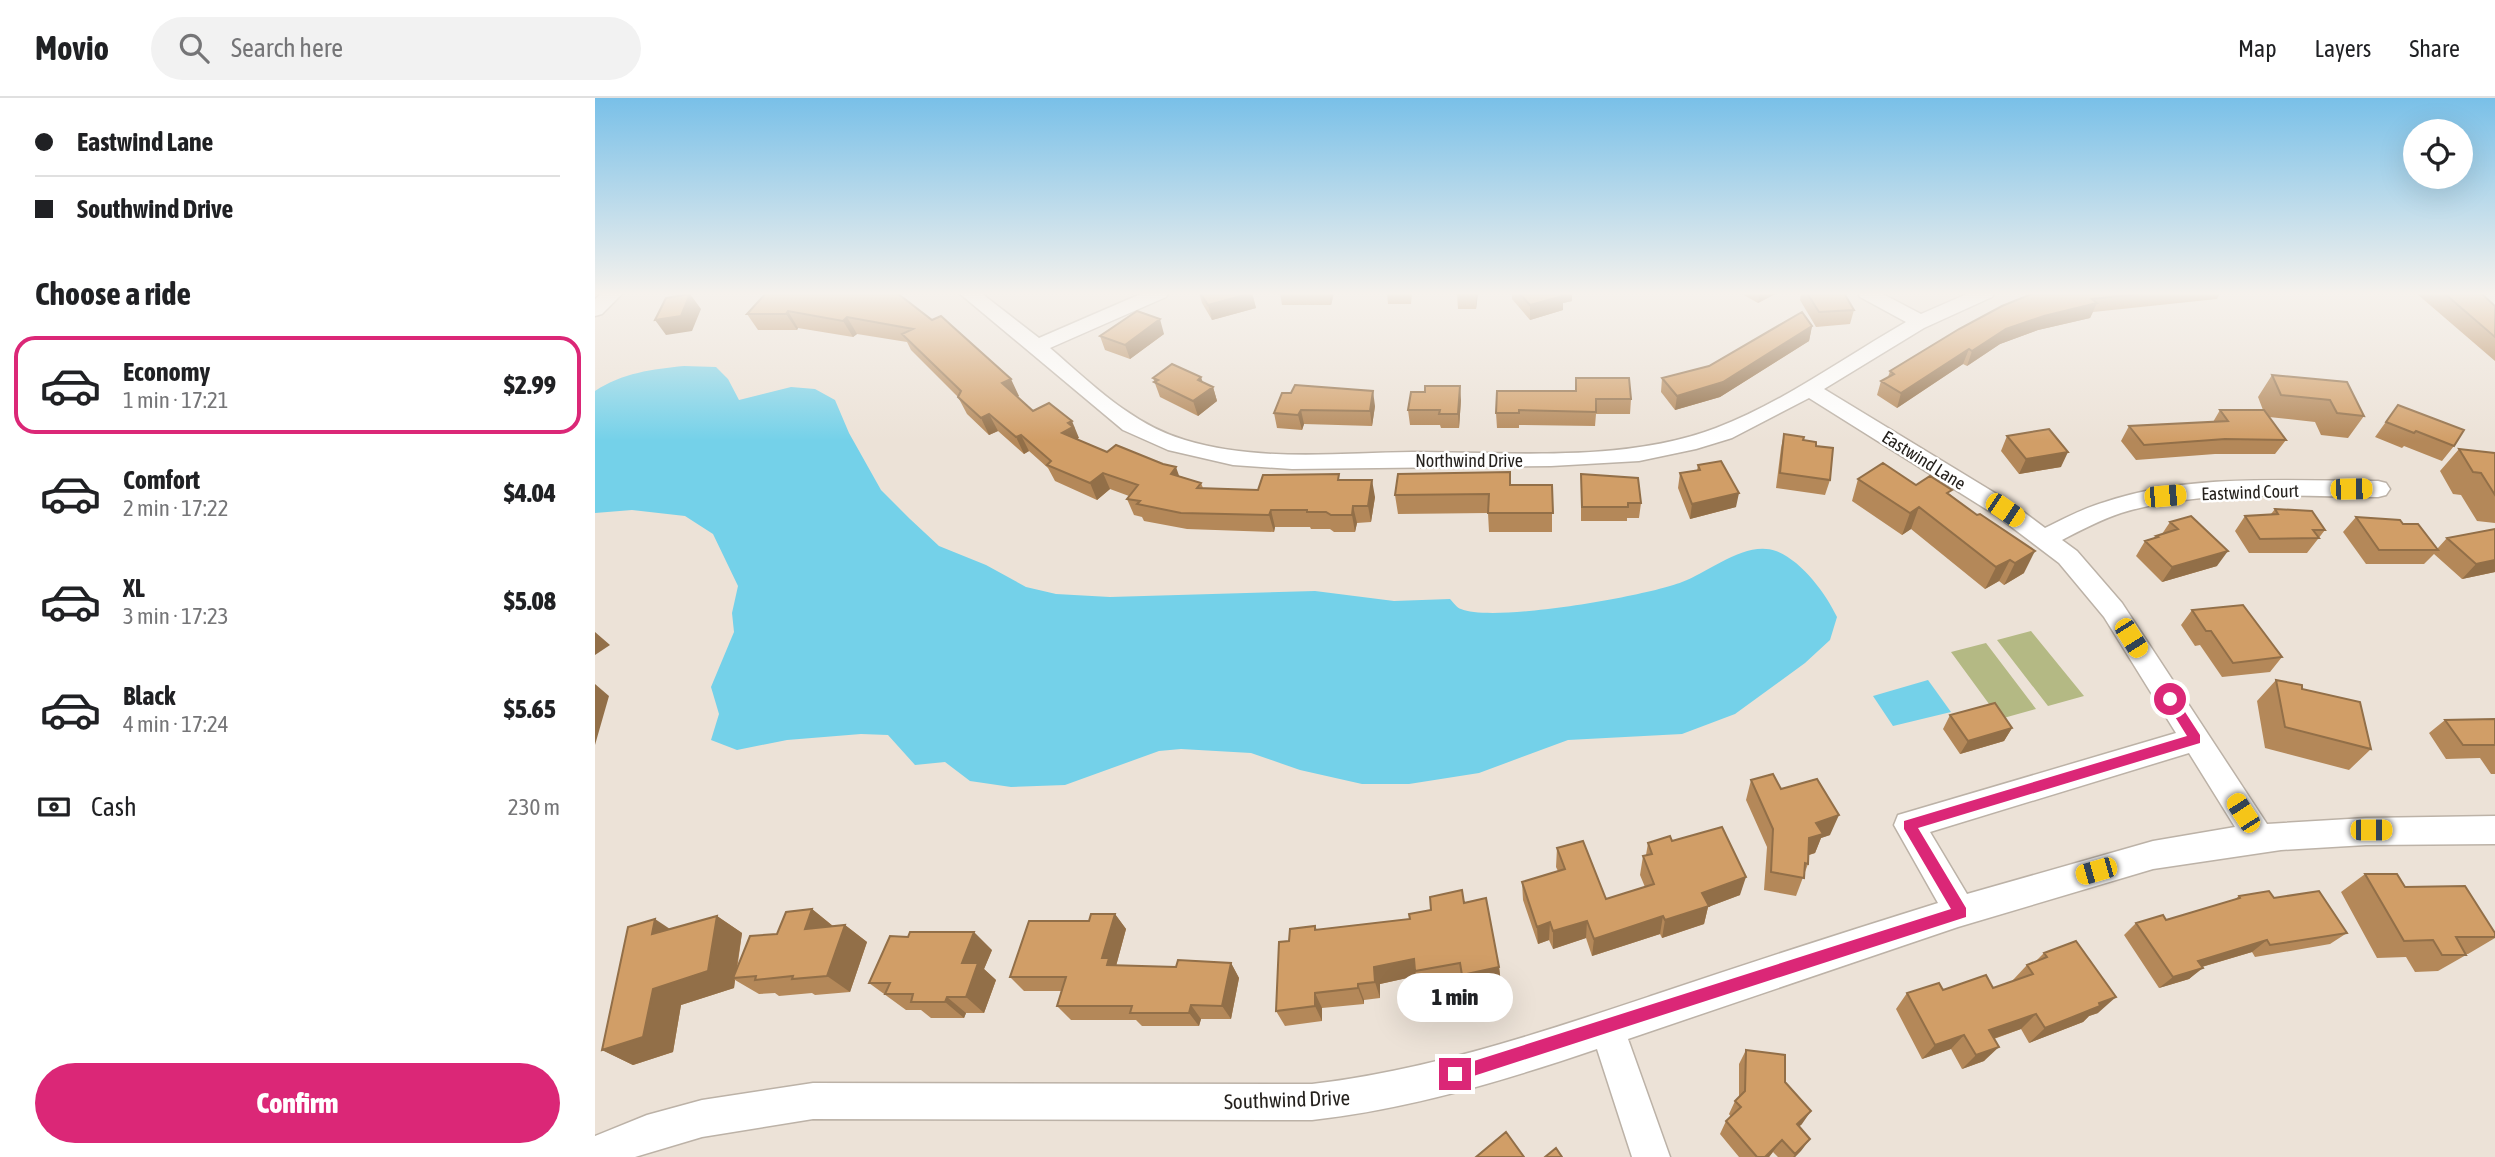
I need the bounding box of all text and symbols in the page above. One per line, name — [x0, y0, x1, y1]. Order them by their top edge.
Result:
search box — [151, 17, 641, 80]
text: Movio — [35, 29, 109, 67]
icon: search — [175, 29, 213, 67]
text: Search here — [231, 33, 343, 63]
text: Map — [2238, 35, 2277, 62]
text: Layers — [2315, 35, 2371, 62]
text: Share — [2409, 35, 2460, 62]
map controls — [2403, 119, 2473, 189]
button: locate — [2403, 119, 2473, 189]
text: Eastwind Lane — [77, 127, 213, 157]
text: Southwind Drive — [77, 194, 233, 224]
text: Choose a ride — [35, 275, 191, 312]
icon: car — [39, 354, 102, 417]
text: Economy — [123, 357, 210, 387]
text: $2.99 — [504, 370, 556, 400]
text: 1 min · 17:21 — [123, 387, 229, 413]
street label: Eastwind Lane — [1878, 426, 1970, 494]
street label: Northwind Drive — [1415, 450, 1523, 471]
icon: car — [39, 462, 102, 525]
text: Comfort — [123, 465, 200, 495]
text: $4.04 — [504, 478, 556, 508]
car — [2330, 478, 2373, 500]
street label: Eastwind Court — [2201, 480, 2299, 504]
car — [2144, 484, 2187, 508]
car — [1982, 490, 2029, 530]
text: 2 min · 17:22 — [123, 495, 229, 521]
icon: car — [39, 570, 102, 633]
text: XL — [123, 573, 145, 603]
text: $5.08 — [504, 586, 556, 616]
text: 3 min · 17:23 — [123, 603, 229, 629]
car — [2111, 615, 2152, 661]
icon: car — [39, 678, 102, 741]
text: Black — [123, 681, 175, 711]
route start — [2154, 683, 2186, 715]
text: $5.65 — [504, 694, 556, 724]
text: 4 min · 17:24 — [123, 711, 229, 737]
icon: cash — [35, 788, 73, 826]
car — [2223, 790, 2264, 836]
text: Cash — [91, 792, 137, 822]
text: 230 m — [508, 794, 560, 820]
car — [2351, 820, 2393, 841]
car — [2073, 855, 2120, 887]
callout: 1 min — [1397, 972, 1513, 1021]
text: 1 min — [1432, 984, 1478, 1010]
route end — [1439, 1058, 1471, 1090]
button: Confirm — [35, 1063, 560, 1143]
street label: Southwind Drive — [1224, 1085, 1350, 1113]

